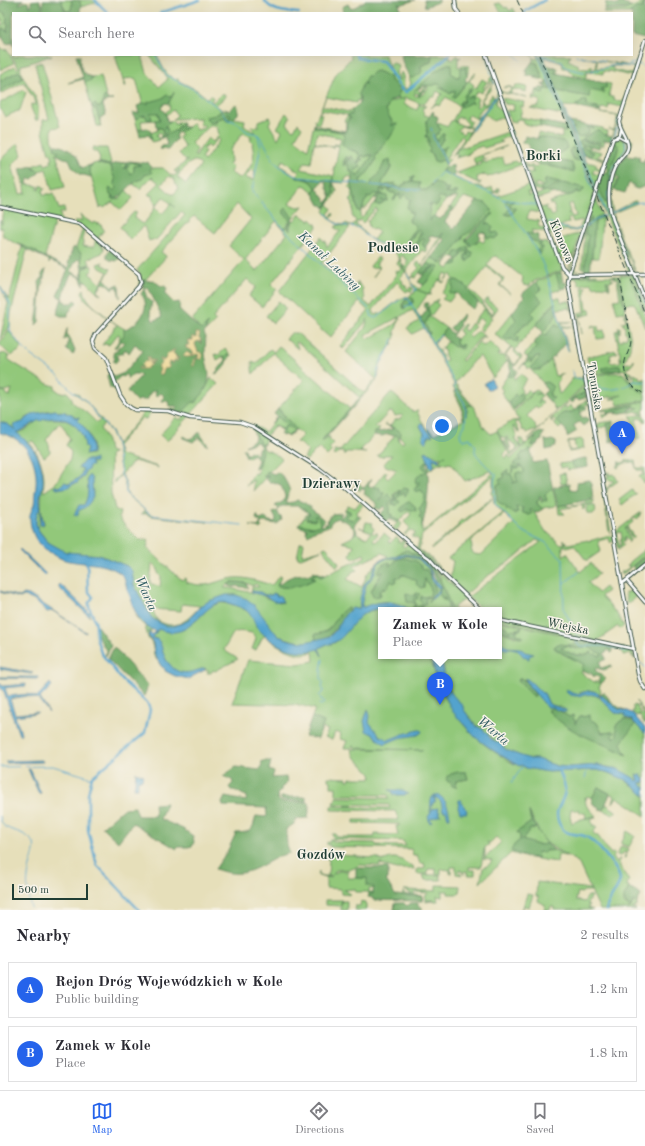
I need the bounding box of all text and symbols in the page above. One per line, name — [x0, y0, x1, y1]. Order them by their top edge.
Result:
search box — [12, 12, 633, 56]
icon: search — [26, 23, 48, 45]
text: Search here — [58, 27, 135, 42]
district label: Borki — [525, 149, 561, 163]
street label: Klonowa — [547, 218, 575, 265]
water label: Kanał Lubiny — [295, 229, 363, 293]
district label: Podlesie — [367, 241, 419, 255]
street label: Toruńska — [584, 361, 604, 411]
your location — [432, 416, 452, 436]
pin: A — [609, 421, 635, 454]
district label: Dzierawy — [301, 477, 361, 491]
water label: Warta — [132, 574, 159, 613]
popup — [378, 607, 502, 659]
street label: Wiejska — [546, 617, 590, 637]
text: Zamek w Kole — [392, 618, 488, 633]
text: Place — [392, 636, 423, 649]
pin: B — [427, 672, 453, 705]
water label: Warta — [475, 714, 511, 748]
district label: Gozdów — [297, 848, 346, 862]
scale bar — [12, 882, 88, 901]
text: 500 m — [18, 885, 49, 896]
text: Nearby — [16, 928, 71, 945]
text: 2 results — [580, 929, 629, 942]
text: Rejon Dróg Wojewódzkich w Kole — [55, 975, 283, 990]
text: A — [25, 983, 35, 996]
text: 1.2 km — [589, 983, 628, 996]
text: Public building — [55, 993, 139, 1006]
text: Zamek w Kole — [55, 1039, 151, 1054]
text: B — [25, 1047, 35, 1060]
text: 1.8 km — [589, 1047, 628, 1060]
text: Place — [55, 1057, 85, 1070]
tab: Map — [91, 1100, 113, 1138]
tab: Directions — [295, 1100, 344, 1138]
tab: Saved — [526, 1100, 554, 1138]

